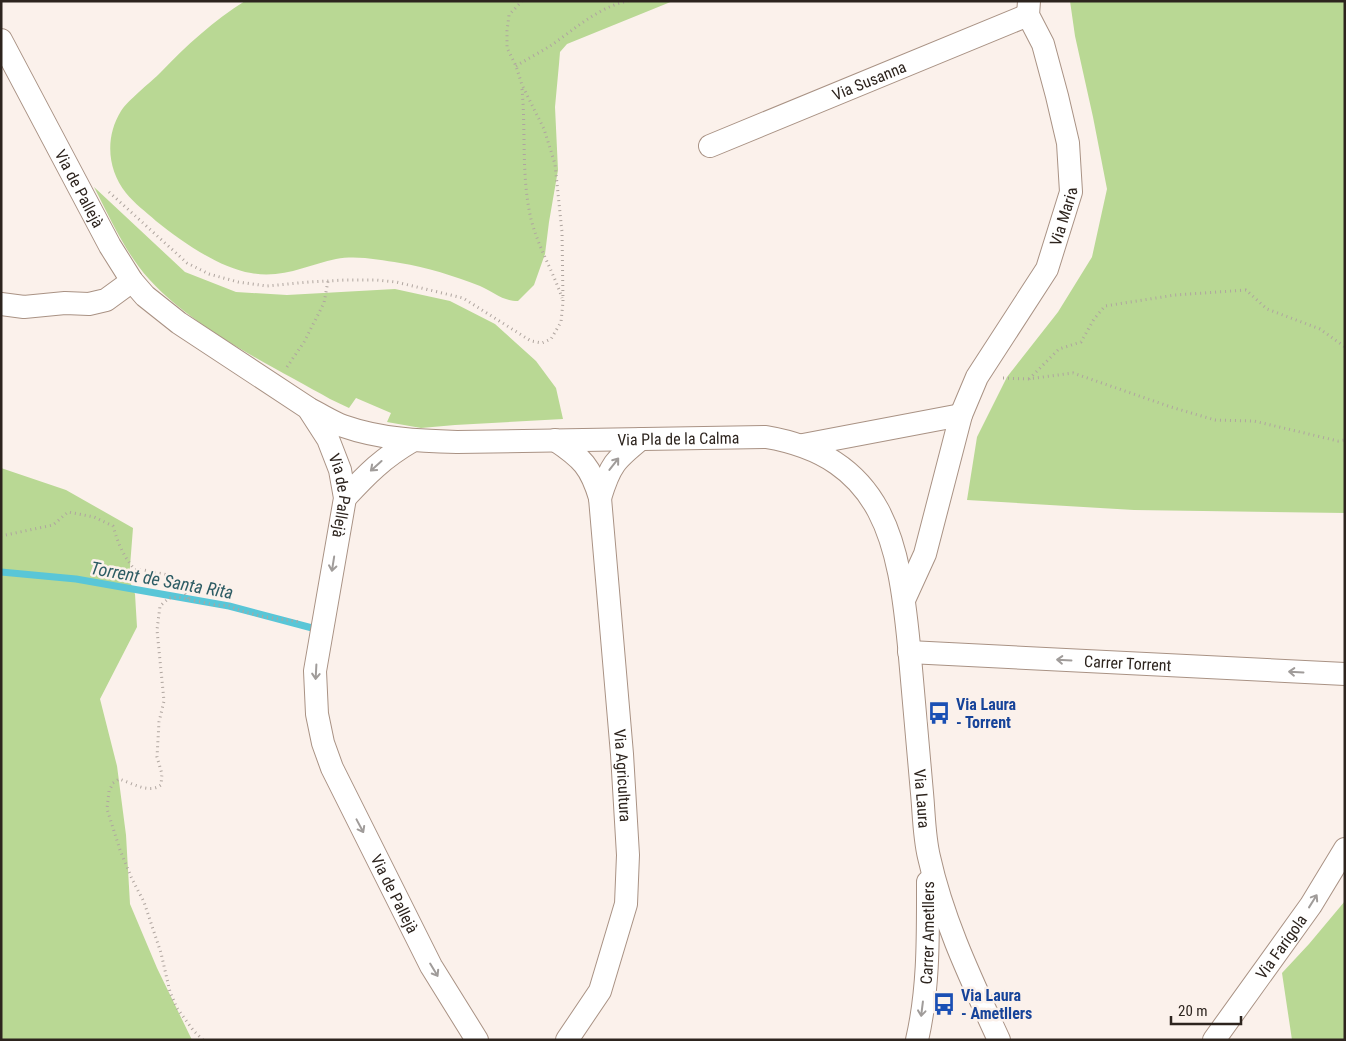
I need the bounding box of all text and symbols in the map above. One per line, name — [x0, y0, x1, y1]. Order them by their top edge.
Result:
street label: Via Susanna — [829, 57, 909, 104]
street label: Via de Pallejà — [51, 146, 108, 231]
street label: Via Maria — [1045, 187, 1081, 248]
street label: Via Pla de la Calma — [617, 428, 740, 449]
street label: Via de Pallejà — [325, 451, 355, 539]
one-way arrow — [609, 458, 620, 471]
one-way arrow — [369, 460, 382, 472]
one-way arrow — [328, 555, 338, 571]
water label: Torrent de Santa Rita — [89, 557, 235, 603]
street label: Carrer Torrent — [1084, 651, 1172, 675]
one-way arrow — [1056, 655, 1072, 665]
one-way arrow — [311, 664, 320, 680]
one-way arrow — [1288, 667, 1304, 676]
place label: Via Laura - Torrent — [956, 695, 1017, 732]
bus stop icon: Via Laura - Torrent — [926, 700, 952, 726]
street label: Via Agricultura — [610, 728, 636, 822]
street label: Via Laura — [911, 768, 934, 829]
one-way arrow — [356, 818, 365, 833]
street label: Via de Pallejà — [367, 851, 422, 936]
street label: Carrer Ametllers — [916, 881, 938, 985]
one-way arrow — [1309, 894, 1319, 908]
street label: Via Farigola — [1252, 911, 1311, 983]
one-way arrow — [429, 963, 439, 977]
place label: Via Laura - Ametllers — [961, 986, 1032, 1023]
bus stop icon: Via Laura - Ametllers — [931, 991, 957, 1017]
scale bar — [1171, 994, 1241, 1026]
one-way arrow — [917, 1001, 927, 1017]
text: 20 m — [1178, 1002, 1208, 1020]

